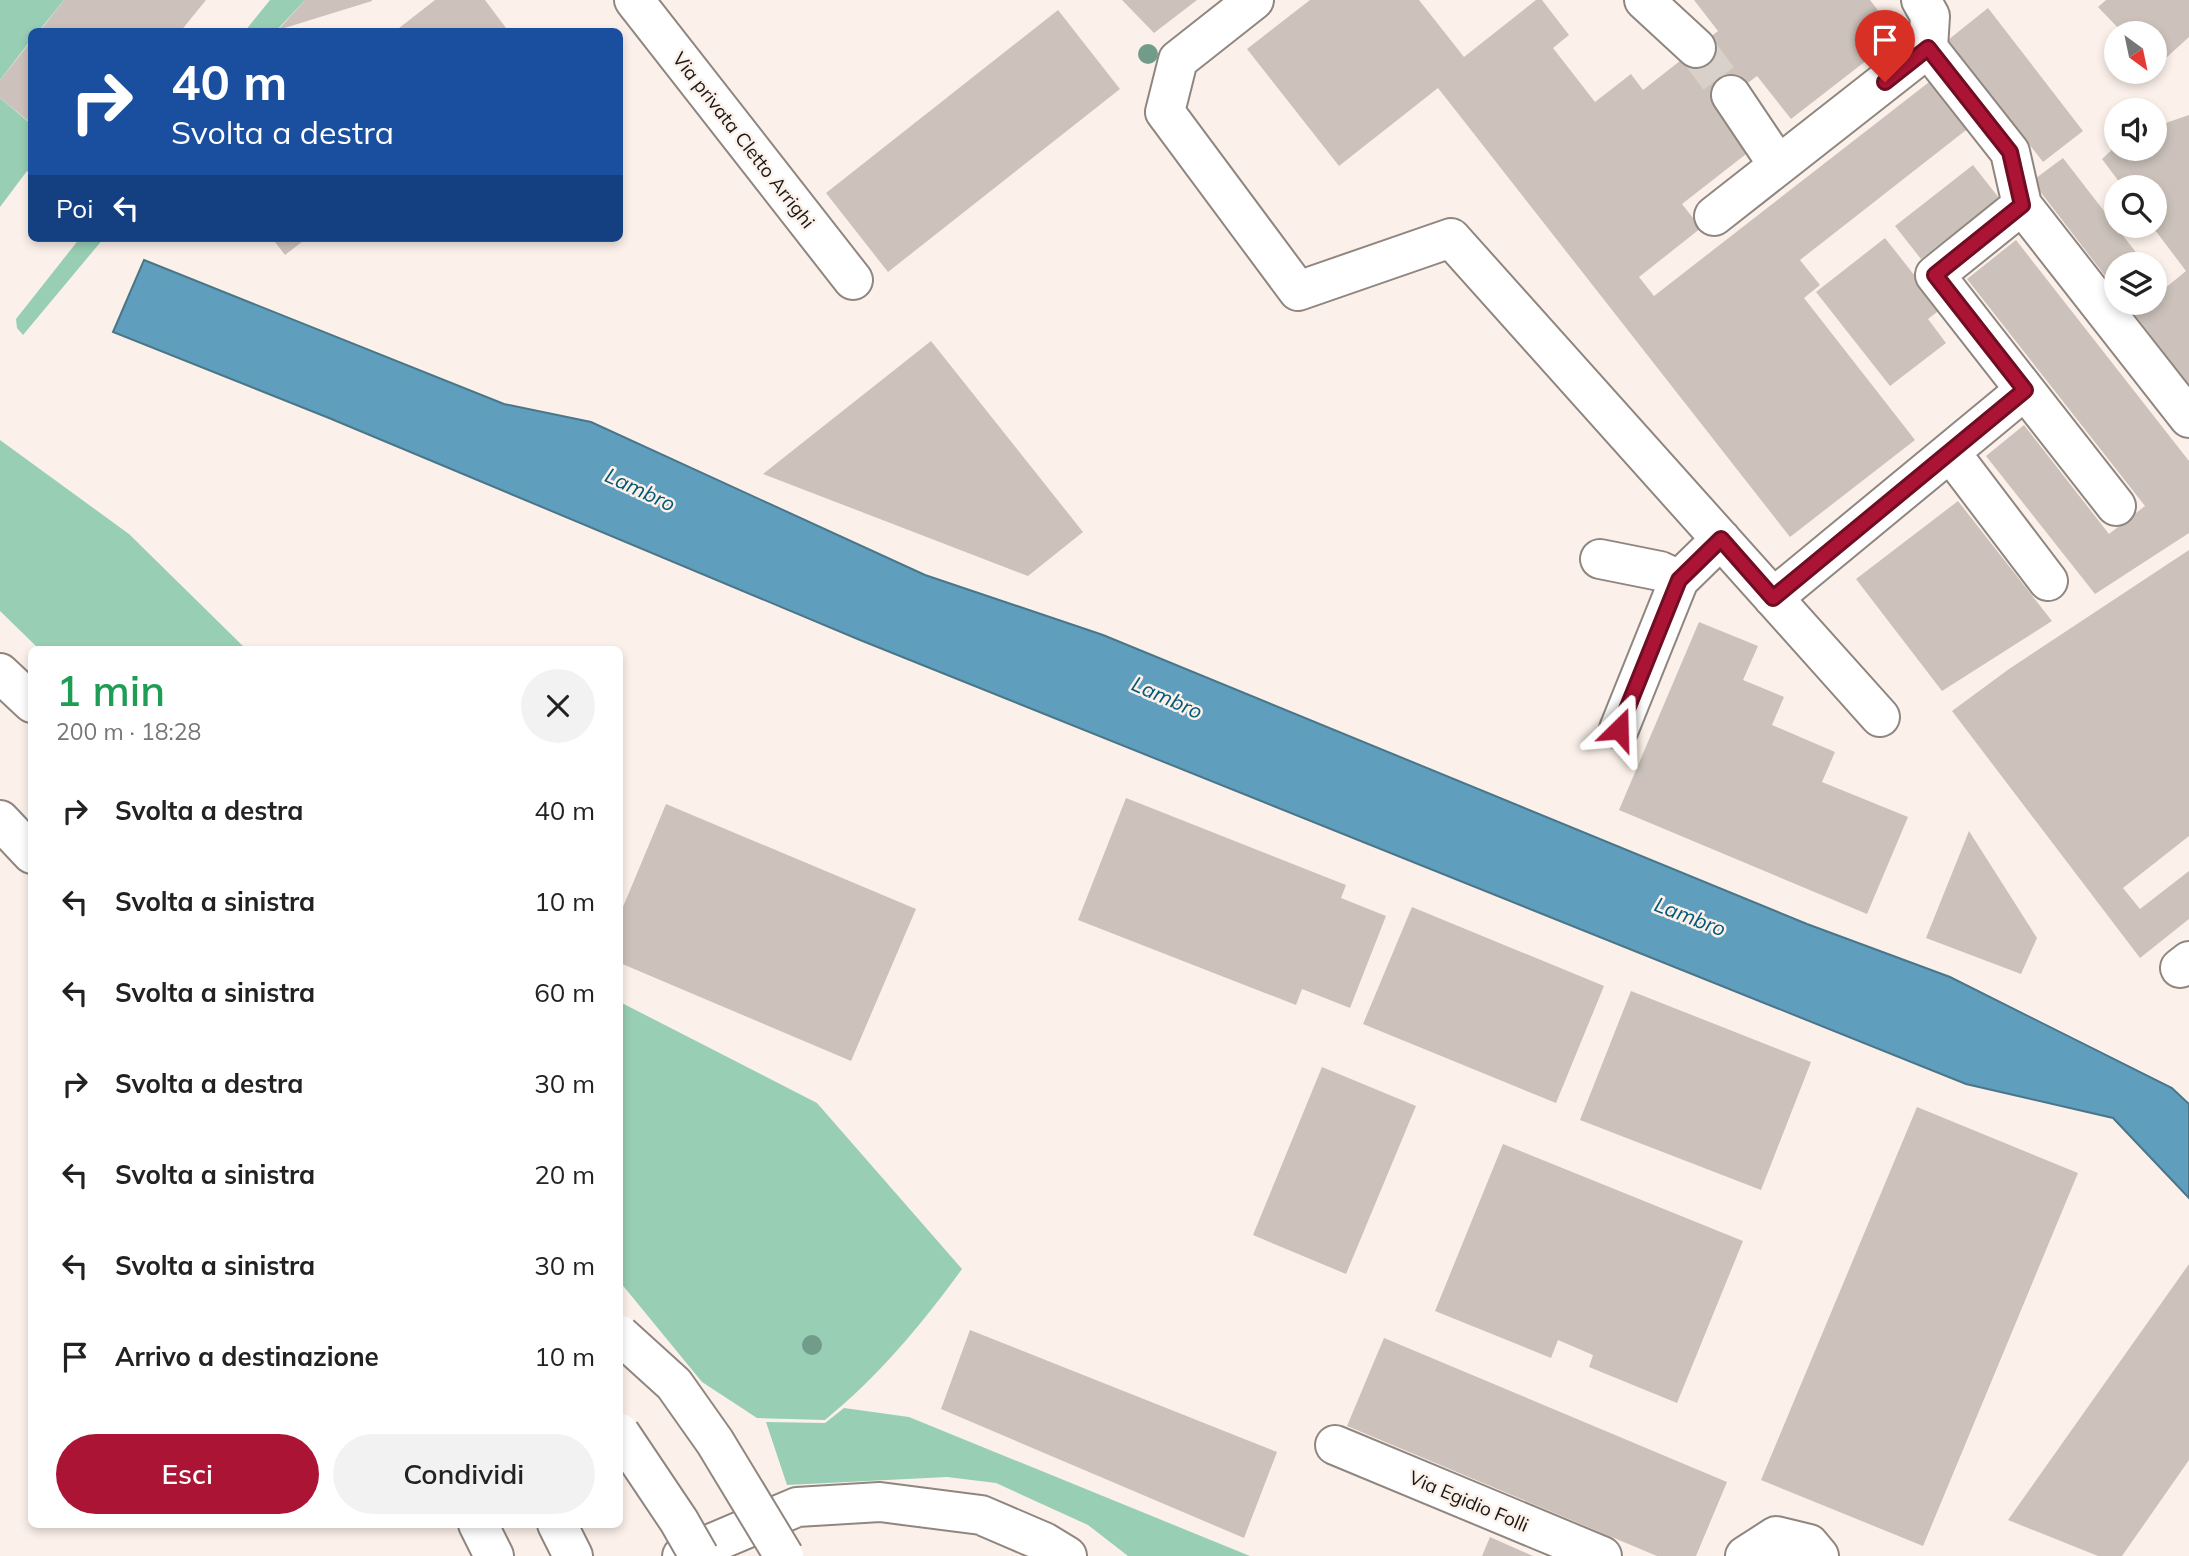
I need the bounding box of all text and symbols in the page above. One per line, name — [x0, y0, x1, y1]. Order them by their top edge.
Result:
pin — [1855, 10, 1915, 82]
icon: arrive — [1866, 21, 1904, 59]
north arrow — [2104, 21, 2166, 84]
map controls — [2104, 21, 2167, 315]
street label: Via privata Cletto Arrighi — [668, 47, 820, 233]
text: 40 m — [171, 51, 287, 112]
icon: right — [56, 56, 147, 147]
button: sound — [2104, 98, 2167, 161]
text: Svolta a destra — [171, 112, 394, 152]
button: search — [2104, 175, 2167, 238]
icon: left — [107, 189, 145, 227]
text: Poi — [56, 192, 93, 225]
button: layers — [2104, 252, 2167, 315]
water label: Lambro — [601, 462, 680, 517]
text: 1 min — [56, 664, 165, 717]
button: close — [521, 669, 595, 743]
water label: Lambro — [1128, 670, 1207, 724]
position arrow — [1582, 692, 1656, 766]
text: 200 m · 18:28 — [56, 717, 201, 746]
icon: right — [56, 792, 94, 830]
text: Svolta a destra — [115, 794, 303, 827]
text: 40 m — [534, 794, 595, 827]
icon: left — [56, 883, 94, 921]
text: Svolta a sinistra — [115, 885, 315, 918]
text: 10 m — [534, 885, 595, 918]
water label: Lambro — [1651, 891, 1730, 942]
icon: left — [56, 974, 94, 1012]
text: Svolta a sinistra — [115, 976, 315, 1009]
text: 60 m — [534, 976, 595, 1009]
icon: right — [56, 1065, 94, 1103]
text: Svolta a destra — [115, 1067, 303, 1100]
text: 30 m — [534, 1067, 595, 1100]
icon: left — [56, 1156, 94, 1194]
text: Svolta a sinistra — [115, 1158, 315, 1191]
text: 20 m — [534, 1158, 595, 1191]
icon: left — [56, 1247, 94, 1285]
text: Svolta a sinistra — [115, 1249, 315, 1282]
text: 30 m — [534, 1249, 595, 1282]
icon: arrive — [56, 1338, 94, 1376]
text: Arrivo a destinazione — [115, 1340, 379, 1373]
text: 10 m — [534, 1340, 595, 1373]
button: Esci — [56, 1434, 319, 1514]
button: Condividi — [333, 1434, 595, 1514]
street label: Via Egidio Folli — [1406, 1465, 1532, 1537]

